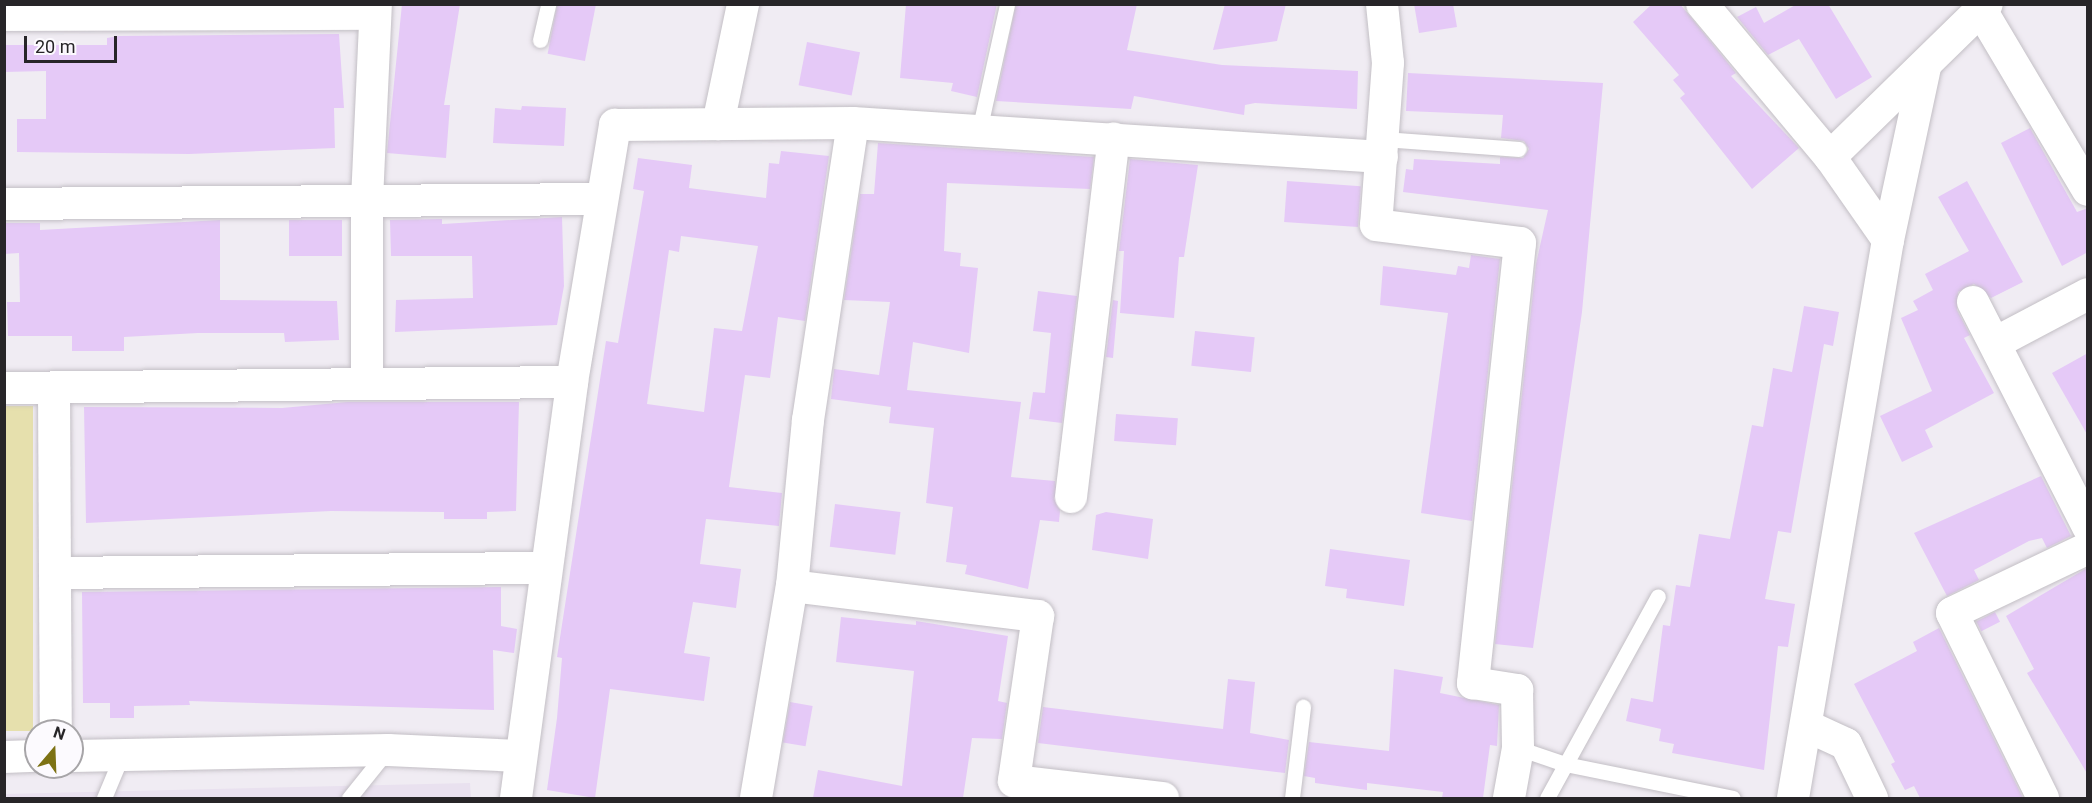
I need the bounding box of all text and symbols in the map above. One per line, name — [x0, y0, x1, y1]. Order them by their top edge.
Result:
scale bar — [27, 24, 120, 62]
text: 20 m — [35, 36, 75, 57]
north arrow — [24, 719, 84, 779]
text: N — [51, 723, 68, 744]

